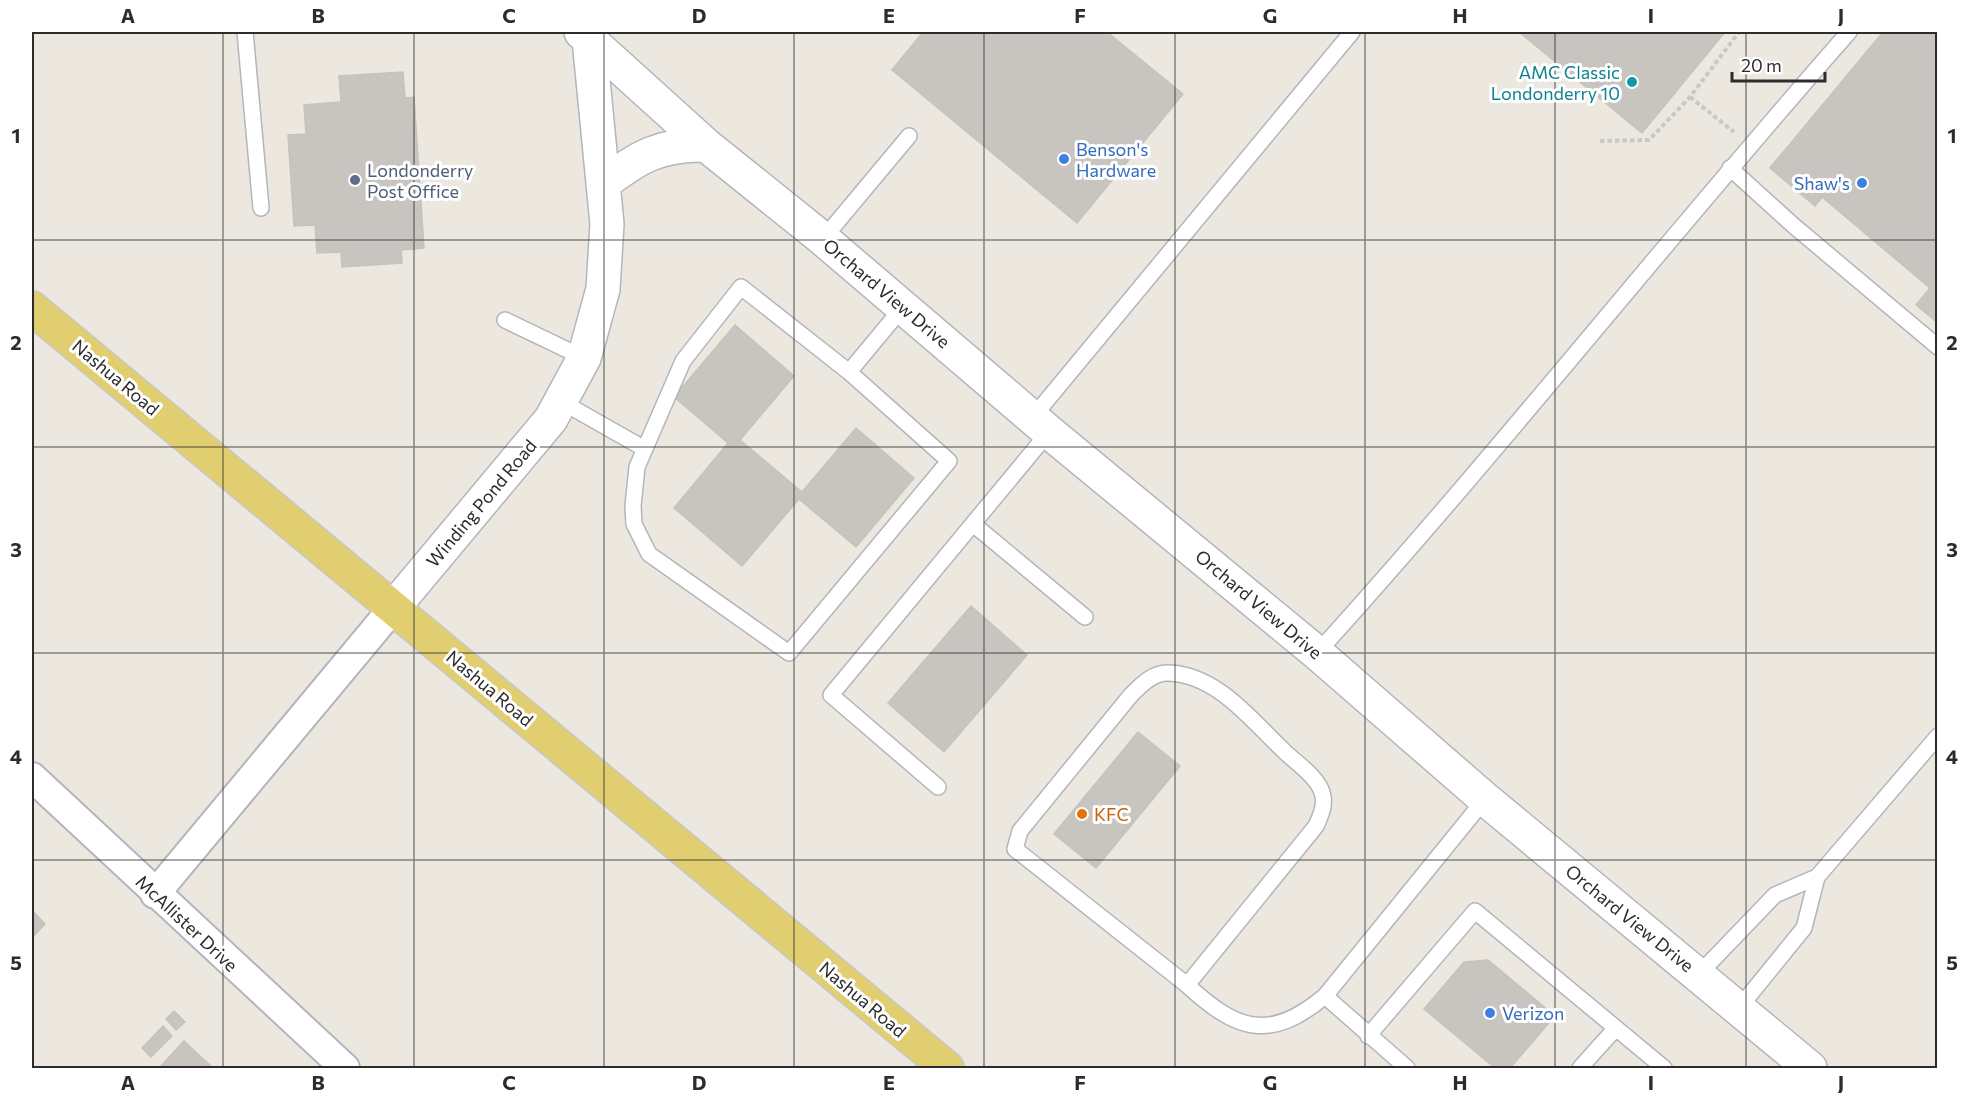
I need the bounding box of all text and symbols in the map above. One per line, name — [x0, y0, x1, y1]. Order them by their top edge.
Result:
text: A — [121, 3, 135, 27]
text: B — [311, 3, 325, 27]
text: C — [502, 3, 516, 27]
text: D — [692, 3, 706, 27]
text: E — [883, 3, 895, 27]
text: F — [1074, 3, 1086, 27]
text: G — [1263, 3, 1277, 27]
text: H — [1453, 3, 1468, 27]
text: I — [1648, 3, 1654, 27]
text: J — [1838, 3, 1844, 27]
scale bar — [1732, 45, 1825, 83]
text: 20 m — [1741, 54, 1782, 76]
place label: AMC Classic Londonderry 10 — [1491, 61, 1620, 104]
marker: AMC Classic Londonderry 10 — [1625, 75, 1639, 89]
text: 1 — [11, 123, 21, 147]
text: 1 — [1947, 123, 1957, 147]
place label: Benson's Hardware — [1076, 138, 1156, 181]
marker: Benson's Hardware — [1057, 152, 1071, 166]
place label: Londonderry Post Office — [367, 159, 473, 202]
place label: Shaw's — [1794, 172, 1850, 194]
marker: Londonderry Post Office — [348, 173, 362, 187]
marker: Shaw's — [1855, 176, 1869, 190]
street label: Orchard View Drive — [819, 234, 955, 352]
text: 2 — [10, 330, 22, 354]
text: 2 — [1946, 330, 1958, 354]
street label: Nashua Road — [68, 334, 164, 420]
street label: Winding Pond Road — [421, 435, 541, 571]
text: 3 — [10, 537, 22, 561]
text: 3 — [1946, 537, 1958, 561]
street label: Orchard View Drive — [1191, 545, 1327, 663]
street label: Nashua Road — [442, 645, 538, 731]
text: 4 — [10, 744, 22, 768]
text: 4 — [1946, 744, 1958, 768]
place label: KFC — [1094, 803, 1129, 825]
marker: KFC — [1075, 807, 1089, 821]
street label: Orchard View Drive — [1561, 860, 1699, 976]
street label: McAllister Drive — [131, 870, 243, 976]
text: 5 — [10, 950, 22, 974]
text: 5 — [1946, 950, 1958, 974]
street label: Nashua Road — [815, 956, 911, 1042]
place label: Verizon — [1502, 1002, 1564, 1024]
marker: Verizon — [1483, 1006, 1497, 1020]
text: A — [121, 1070, 135, 1094]
text: B — [311, 1070, 325, 1094]
text: C — [502, 1070, 516, 1094]
text: D — [692, 1070, 706, 1094]
text: E — [883, 1070, 895, 1094]
text: F — [1074, 1070, 1086, 1094]
text: G — [1263, 1070, 1277, 1094]
text: H — [1453, 1070, 1468, 1094]
text: I — [1648, 1070, 1654, 1094]
text: J — [1838, 1070, 1844, 1094]

